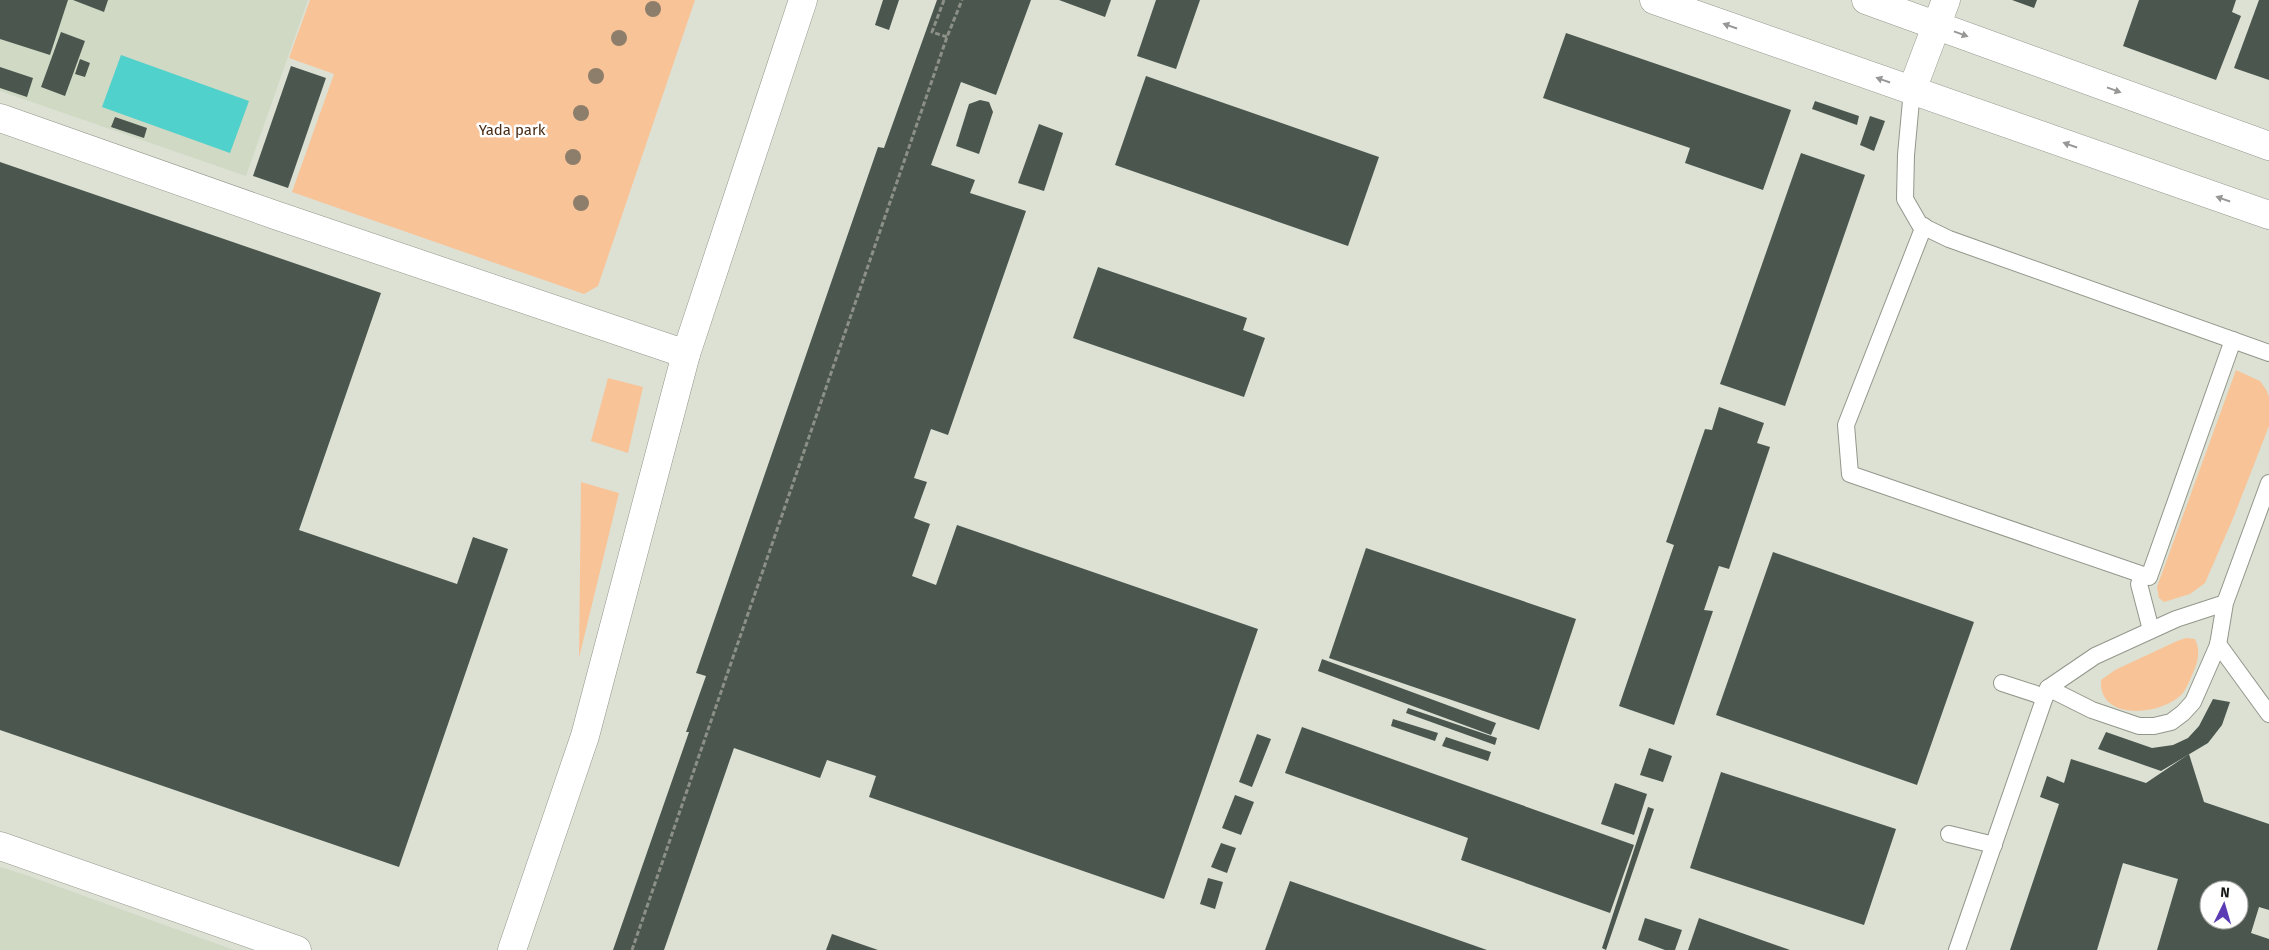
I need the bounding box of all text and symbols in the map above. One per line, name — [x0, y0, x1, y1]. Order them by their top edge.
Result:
one-way arrow — [1722, 22, 1737, 29]
one-way arrow — [1954, 31, 1969, 38]
one-way arrow — [1875, 76, 1890, 84]
one-way arrow — [2107, 86, 2122, 94]
park label: Yada park — [479, 121, 546, 139]
one-way arrow — [2062, 141, 2077, 148]
one-way arrow — [2215, 195, 2230, 203]
north arrow — [2199, 880, 2249, 930]
text: N — [2220, 884, 2230, 901]

